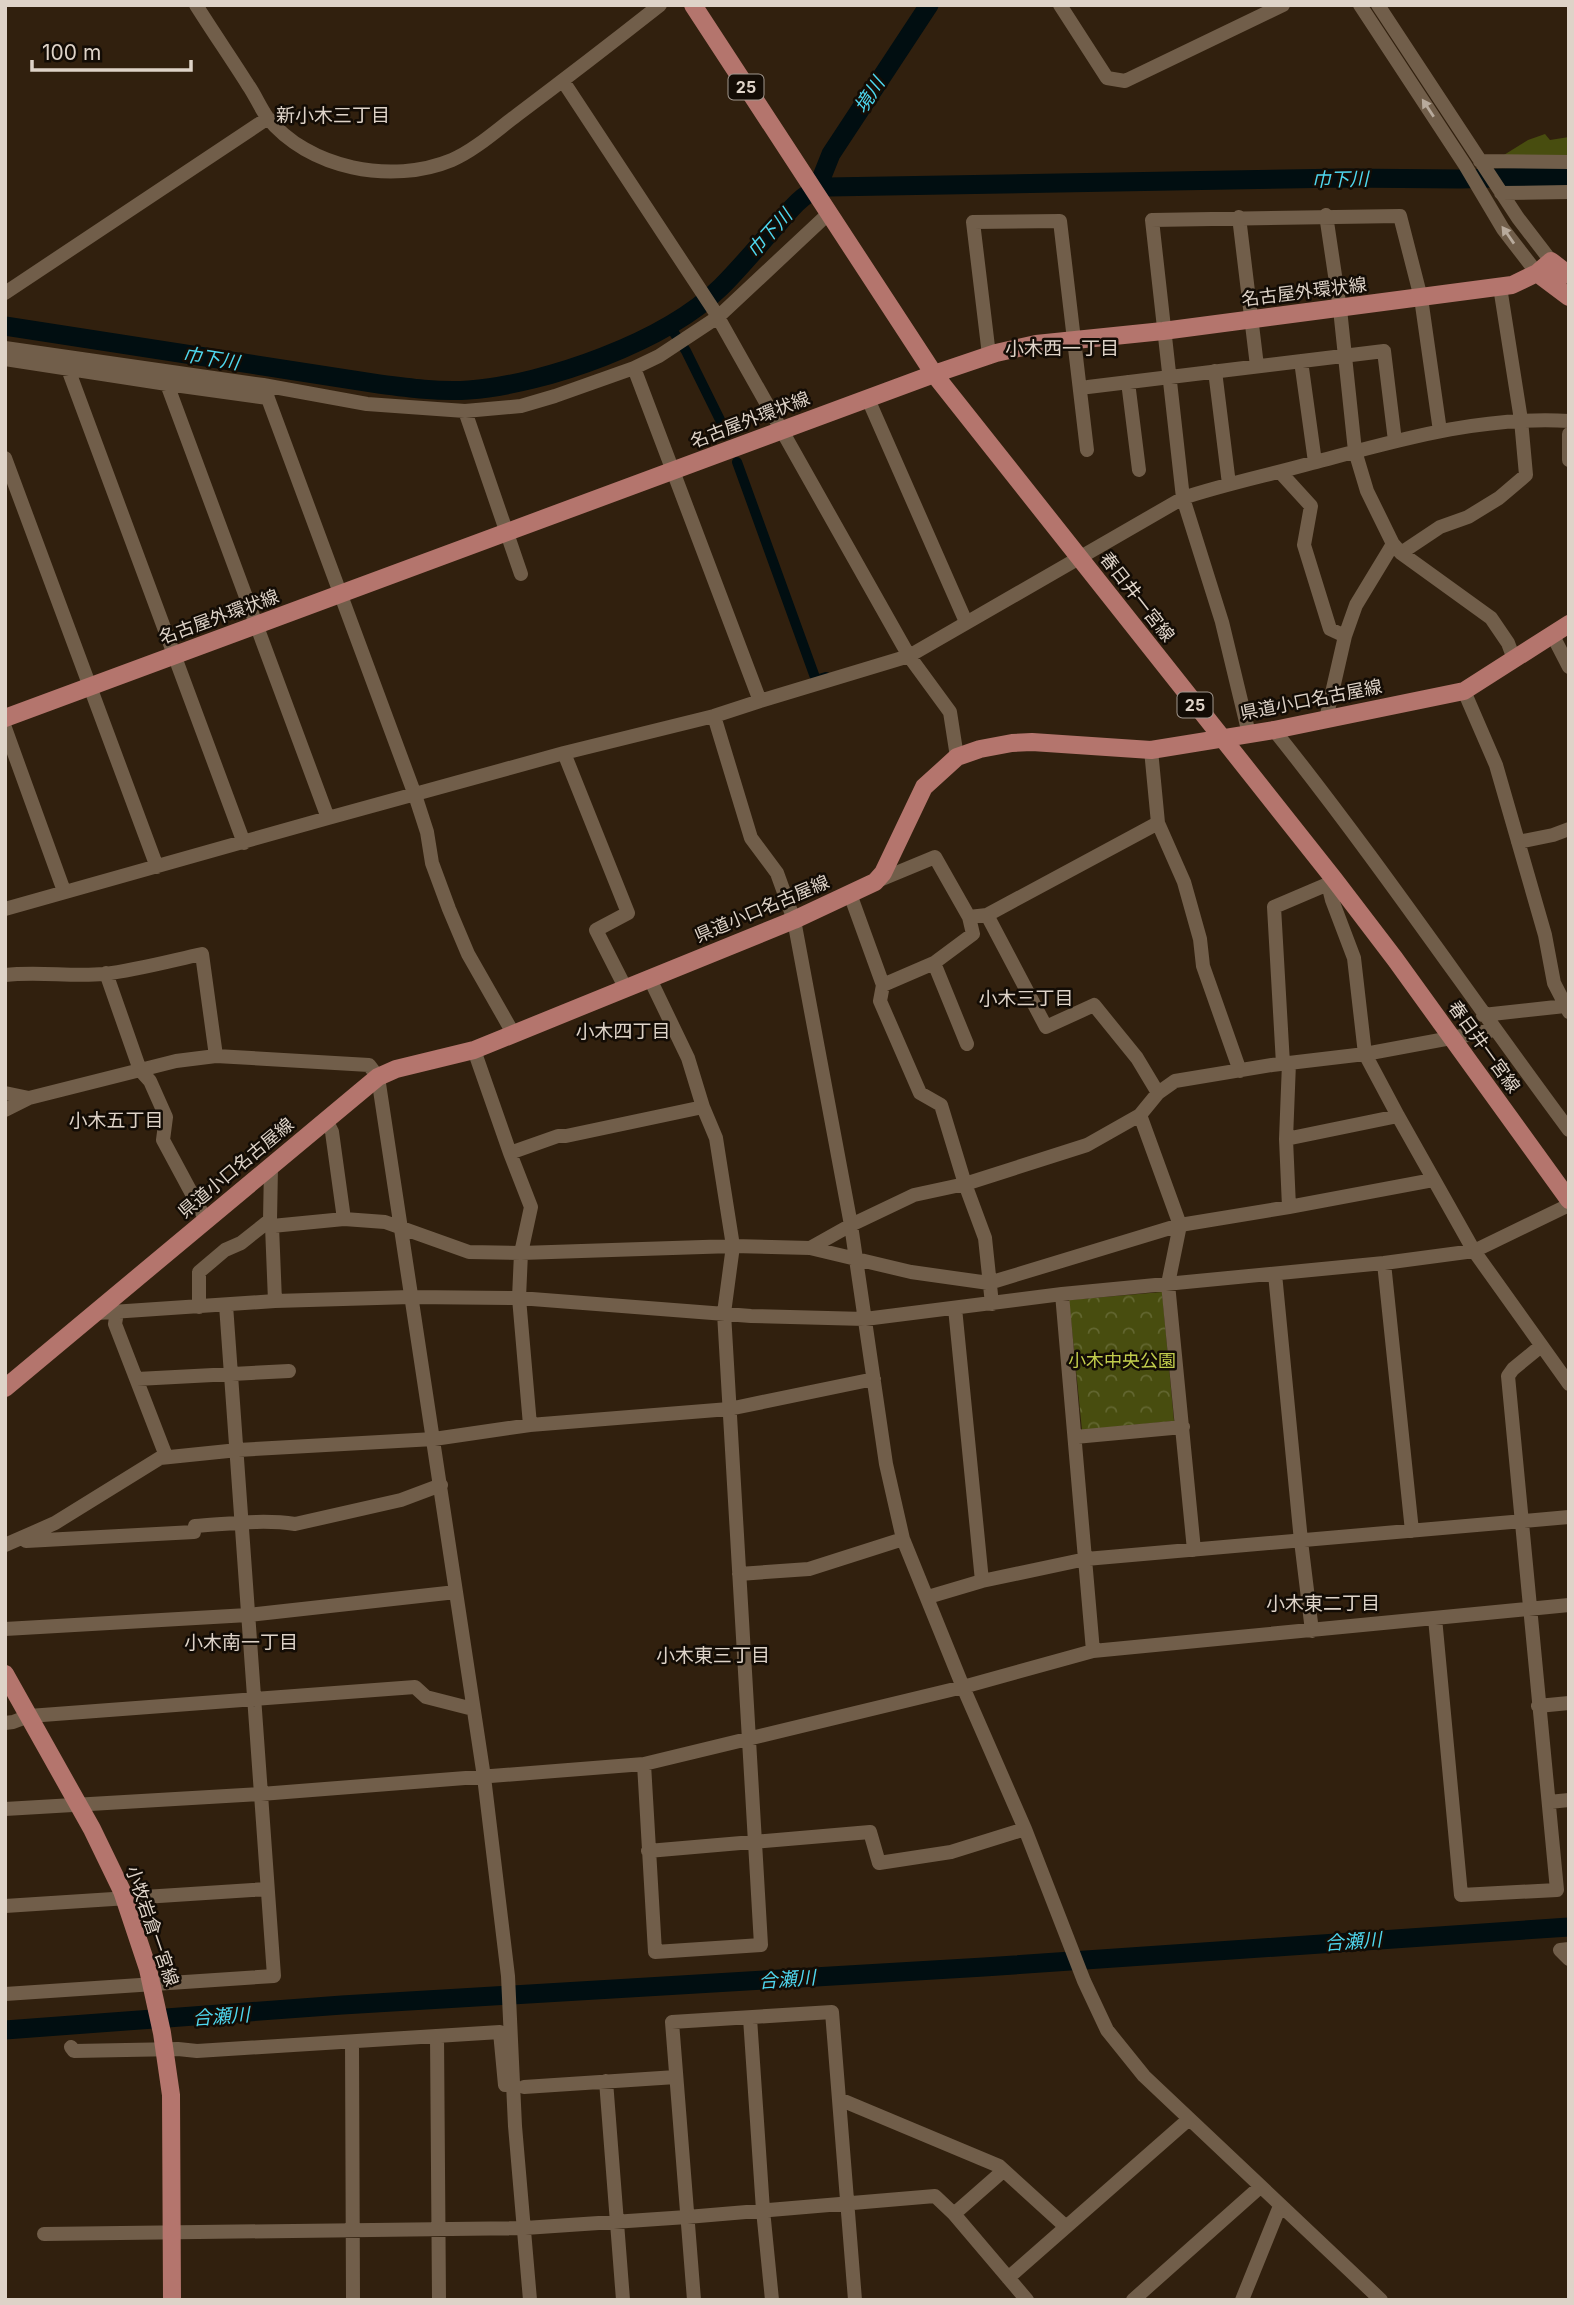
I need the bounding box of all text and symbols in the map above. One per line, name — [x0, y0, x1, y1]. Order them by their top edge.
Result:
scale bar — [32, 28, 191, 72]
text: 100 m — [42, 40, 101, 65]
water label: 境川 — [849, 71, 890, 117]
road number: 25 — [728, 74, 764, 100]
one-way arrow — [1421, 99, 1435, 117]
district label: 新小木三丁目 — [276, 104, 390, 127]
water label: 巾下川 — [1311, 167, 1371, 191]
water label: 巾下川 — [742, 203, 798, 262]
one-way arrow — [1502, 226, 1516, 244]
street label: 名古屋外環状線 — [1240, 273, 1368, 310]
district label: 小木西一丁目 — [1005, 337, 1119, 360]
water label: 巾下川 — [181, 343, 243, 375]
street label: 名古屋外環状線 — [687, 387, 812, 452]
street label: 春日井一宮線 — [1096, 548, 1179, 646]
street label: 名古屋外環状線 — [156, 585, 282, 648]
street label: 県道小口名古屋線 — [1238, 675, 1384, 724]
road number: 25 — [1178, 692, 1212, 718]
street label: 県道小口名古屋線 — [691, 871, 832, 946]
district label: 小木三丁目 — [978, 987, 1074, 1010]
street label: 春日井一宮線 — [1444, 997, 1525, 1097]
district label: 小木四丁目 — [575, 1020, 671, 1043]
district label: 小木五丁目 — [68, 1109, 164, 1132]
street label: 県道小口名古屋線 — [174, 1113, 298, 1222]
park label: 小木中央公園 — [1068, 1350, 1176, 1371]
district label: 小木東二丁目 — [1266, 1592, 1380, 1615]
district label: 小木南一丁目 — [184, 1631, 298, 1654]
district label: 小木東三丁目 — [656, 1644, 770, 1667]
street label: 小牧岩倉一宮線 — [122, 1863, 183, 1989]
water label: 合瀬川 — [1324, 1928, 1384, 1955]
water label: 合瀬川 — [758, 1966, 818, 1993]
water label: 合瀬川 — [192, 2003, 252, 2030]

